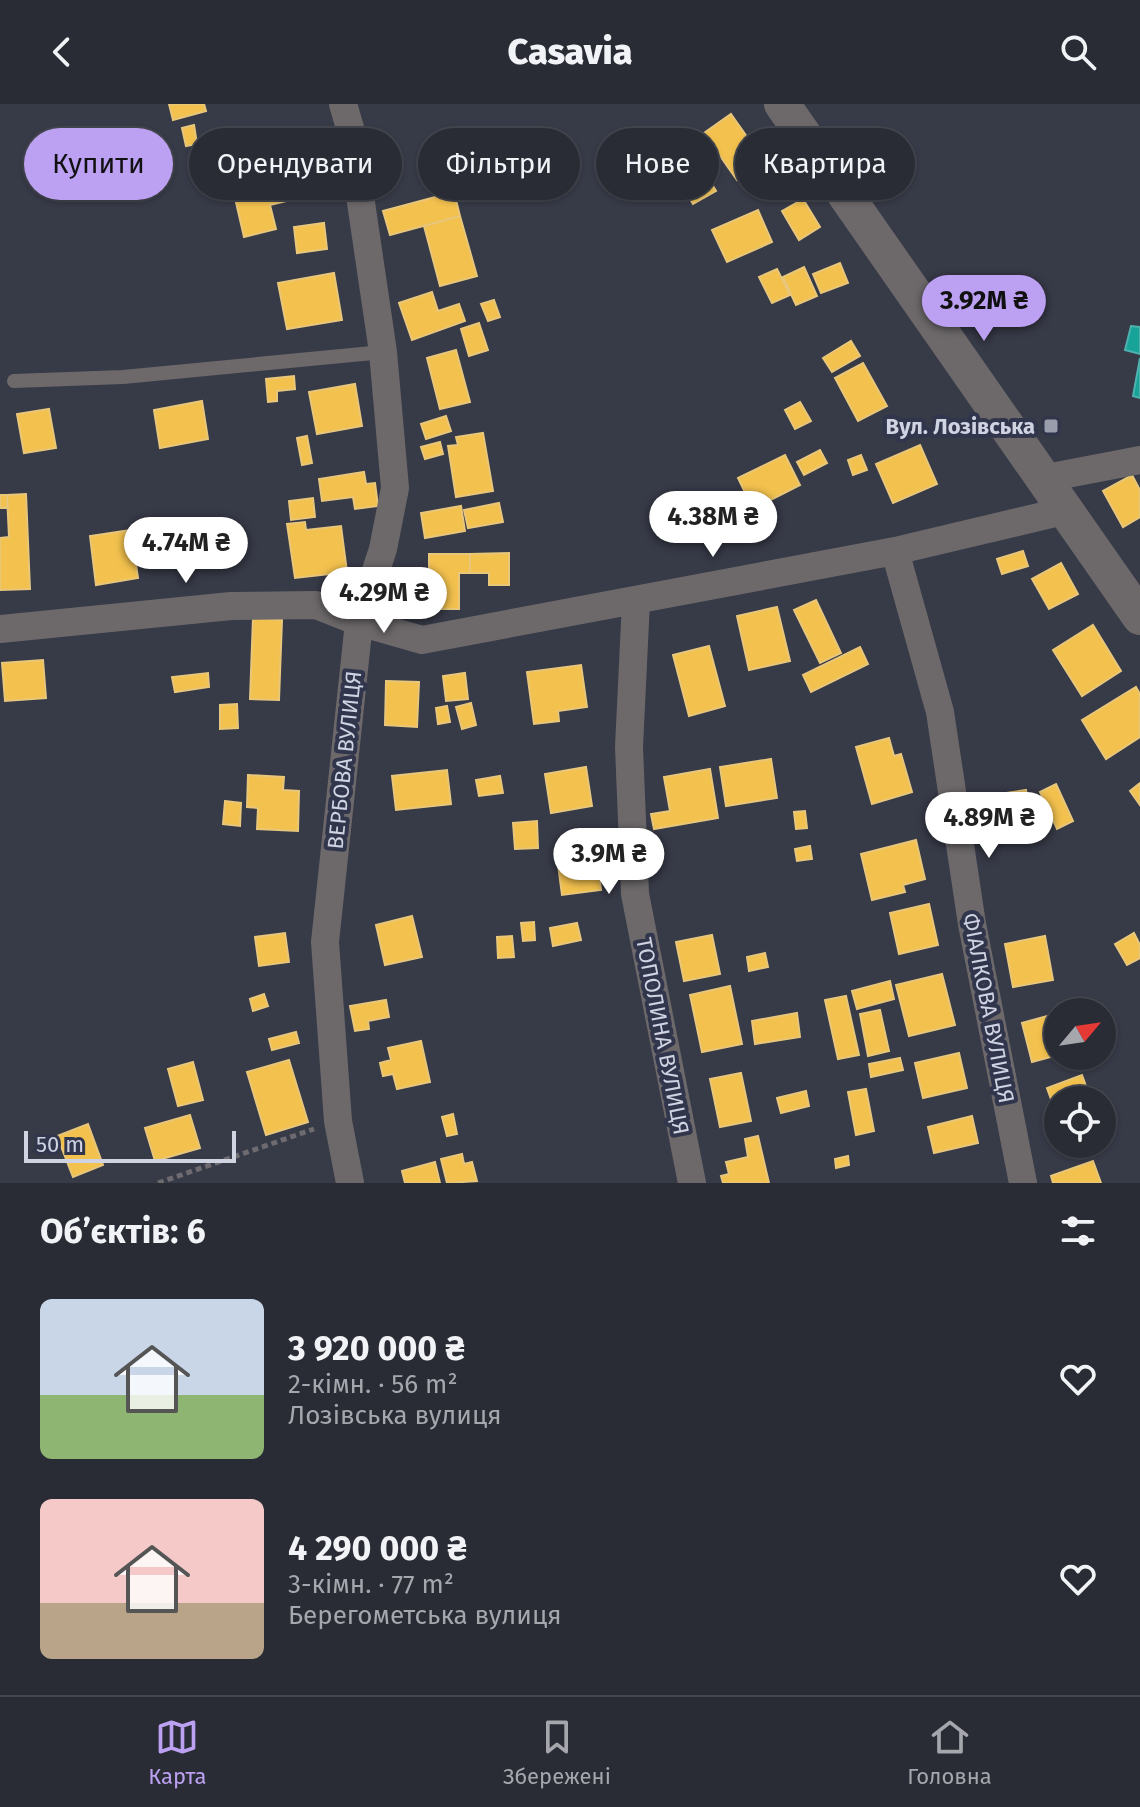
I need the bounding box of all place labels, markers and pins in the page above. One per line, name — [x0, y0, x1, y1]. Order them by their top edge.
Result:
pin: 3.92M ₴ — [910, 275, 1058, 343]
place label: Вул. Лозівська — [886, 413, 1035, 440]
marker: Вул. Лозівська — [1042, 417, 1060, 435]
pin: 4.38M ₴ — [639, 491, 787, 559]
pin: 4.74M ₴ — [112, 517, 260, 585]
pin: 4.29M ₴ — [310, 567, 458, 635]
pin: 4.89M ₴ — [915, 792, 1063, 860]
pin: 3.9M ₴ — [544, 828, 674, 896]

